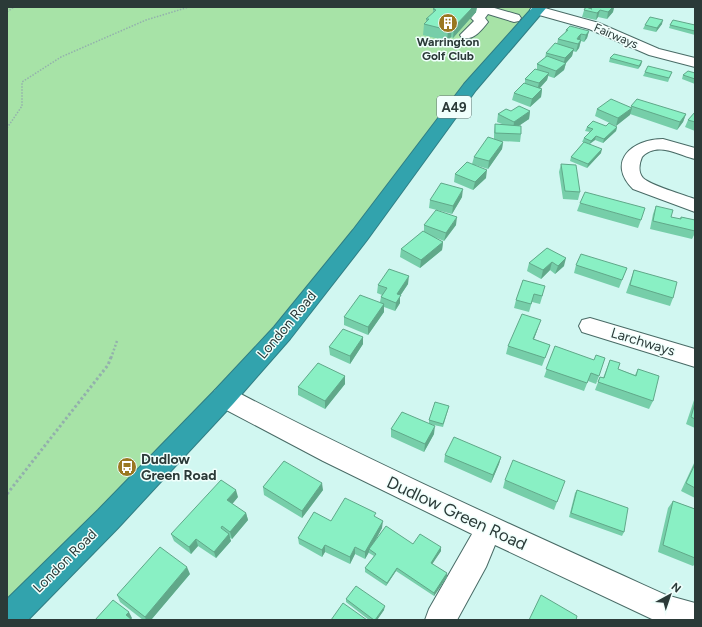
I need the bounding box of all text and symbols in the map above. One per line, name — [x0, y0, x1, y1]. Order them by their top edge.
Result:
building icon: Warrington Golf Club — [437, 12, 459, 34]
street label: Fairways — [592, 20, 641, 52]
place label: Warrington Golf Club — [417, 35, 479, 63]
road number: A49 — [437, 96, 471, 118]
street label: London Road — [254, 288, 320, 362]
street label: Larchways — [609, 324, 677, 360]
place label: Dudlow Green Road — [141, 451, 216, 484]
bus stop icon: Dudlow Green Road — [116, 456, 138, 478]
street label: Dudlow Green Road — [384, 472, 530, 554]
street label: London Road — [30, 526, 100, 596]
north arrow — [650, 575, 690, 615]
text: N — [669, 580, 684, 595]

